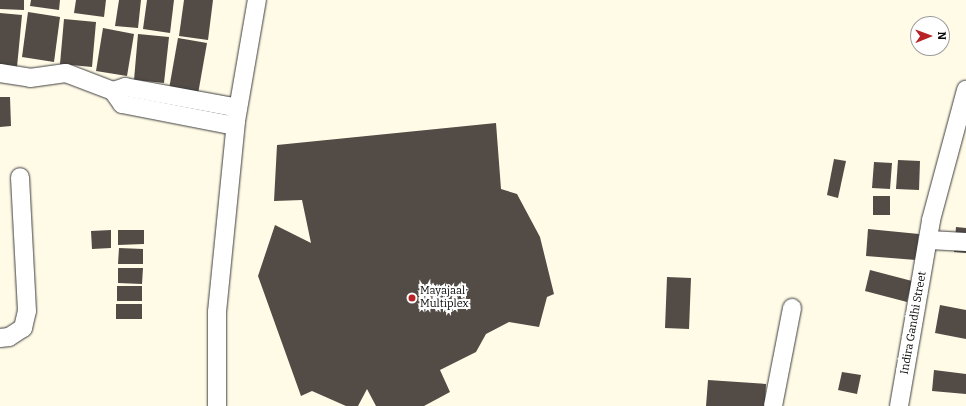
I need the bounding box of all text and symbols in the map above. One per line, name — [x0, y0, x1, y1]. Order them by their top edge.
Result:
north arrow — [910, 16, 950, 56]
text: N — [935, 31, 948, 40]
street label: Indira Gandhi Street — [898, 271, 930, 375]
place label: Mayajaal Multiplex — [420, 285, 469, 311]
marker: Mayajaal Multiplex — [407, 293, 417, 303]

